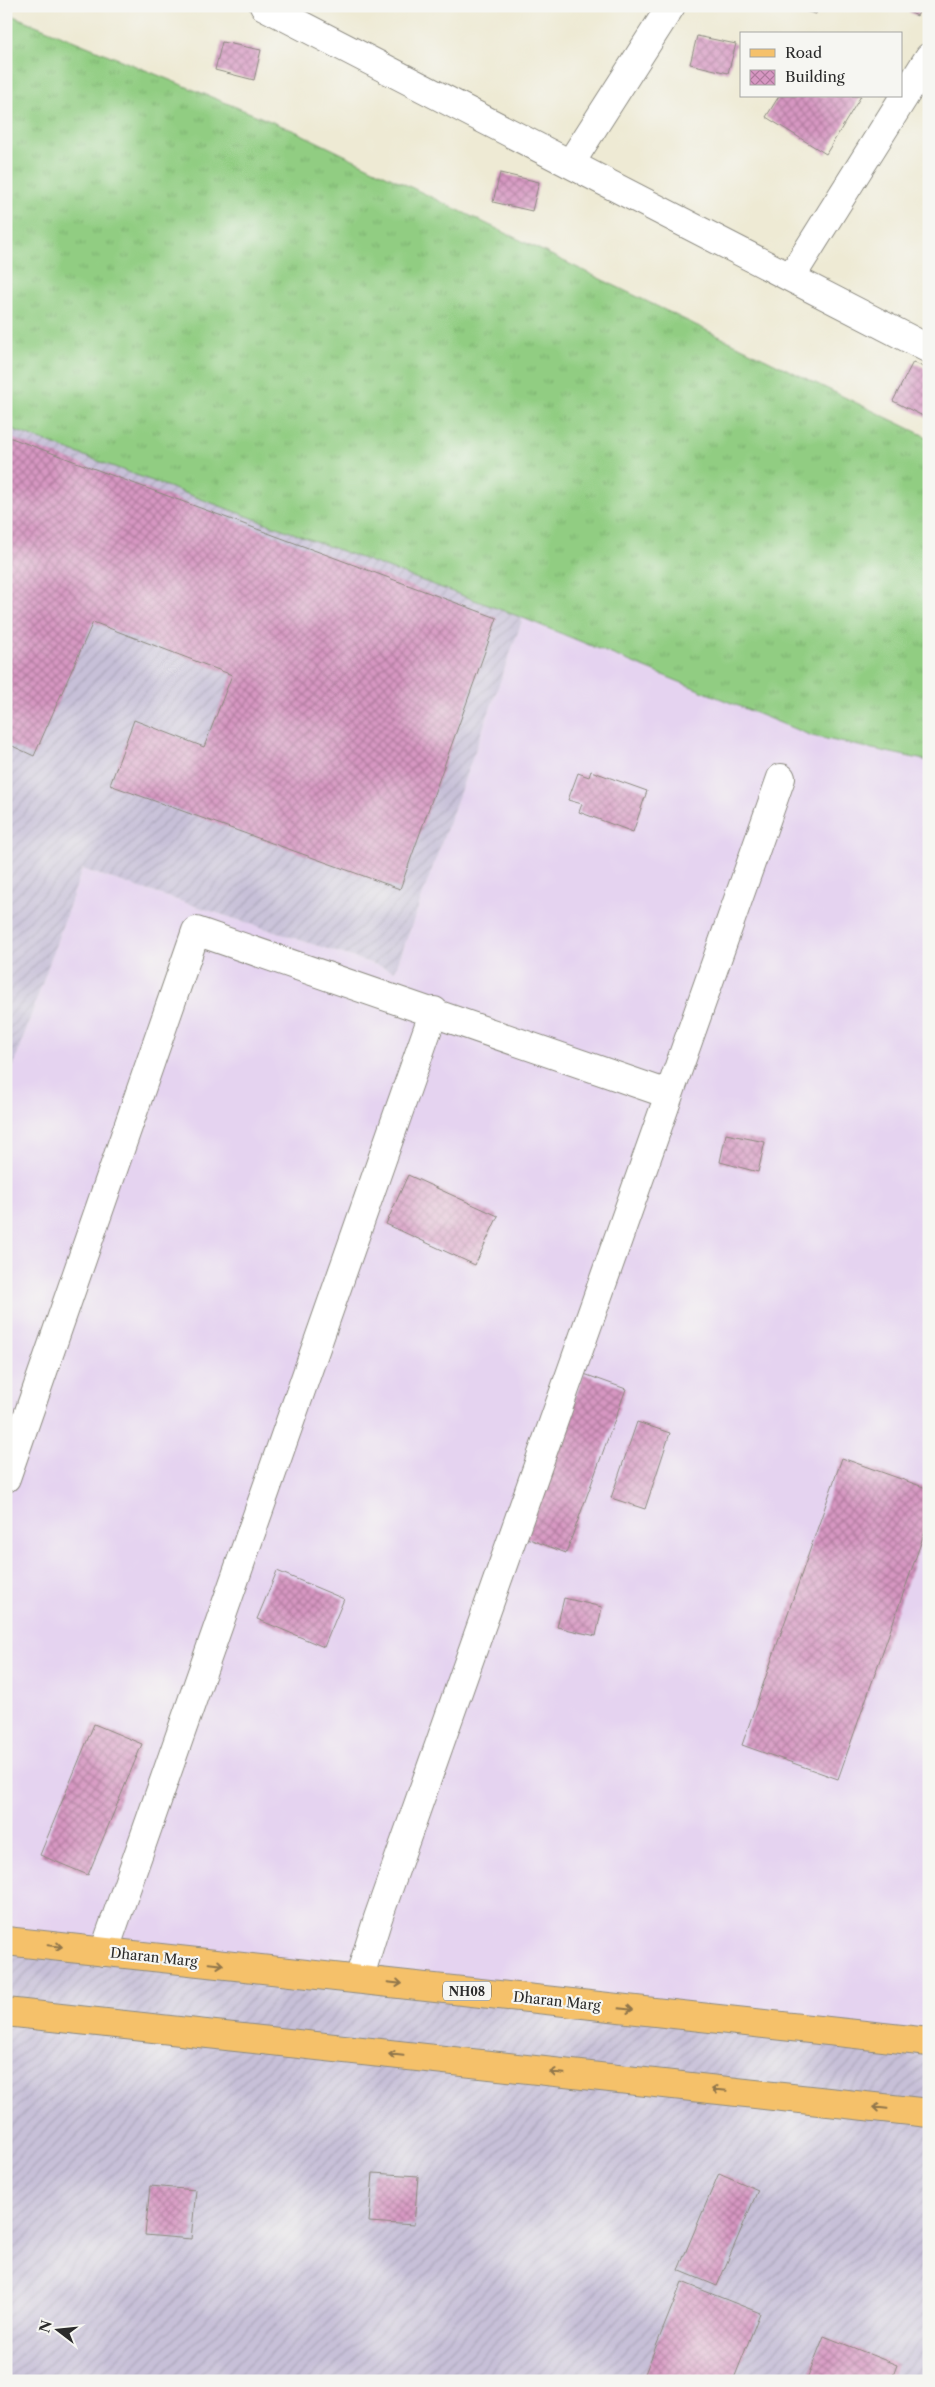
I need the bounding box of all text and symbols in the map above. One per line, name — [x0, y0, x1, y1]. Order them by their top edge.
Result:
legend — [740, 32, 902, 98]
text: Road — [785, 43, 822, 62]
text: Building — [785, 67, 845, 86]
one-way arrow — [46, 1941, 62, 1951]
street label: Dharan Marg — [109, 1943, 199, 1971]
one-way arrow — [208, 1959, 224, 1969]
one-way arrow — [387, 1978, 403, 1988]
road number: NH08 — [443, 1982, 491, 2000]
street label: Dharan Marg — [512, 1987, 602, 2015]
one-way arrow — [618, 2004, 634, 2014]
one-way arrow — [388, 2050, 404, 2060]
one-way arrow — [550, 2068, 566, 2078]
one-way arrow — [711, 2085, 727, 2095]
one-way arrow — [873, 2103, 889, 2113]
north arrow — [32, 2304, 82, 2354]
text: N — [35, 2318, 56, 2335]

